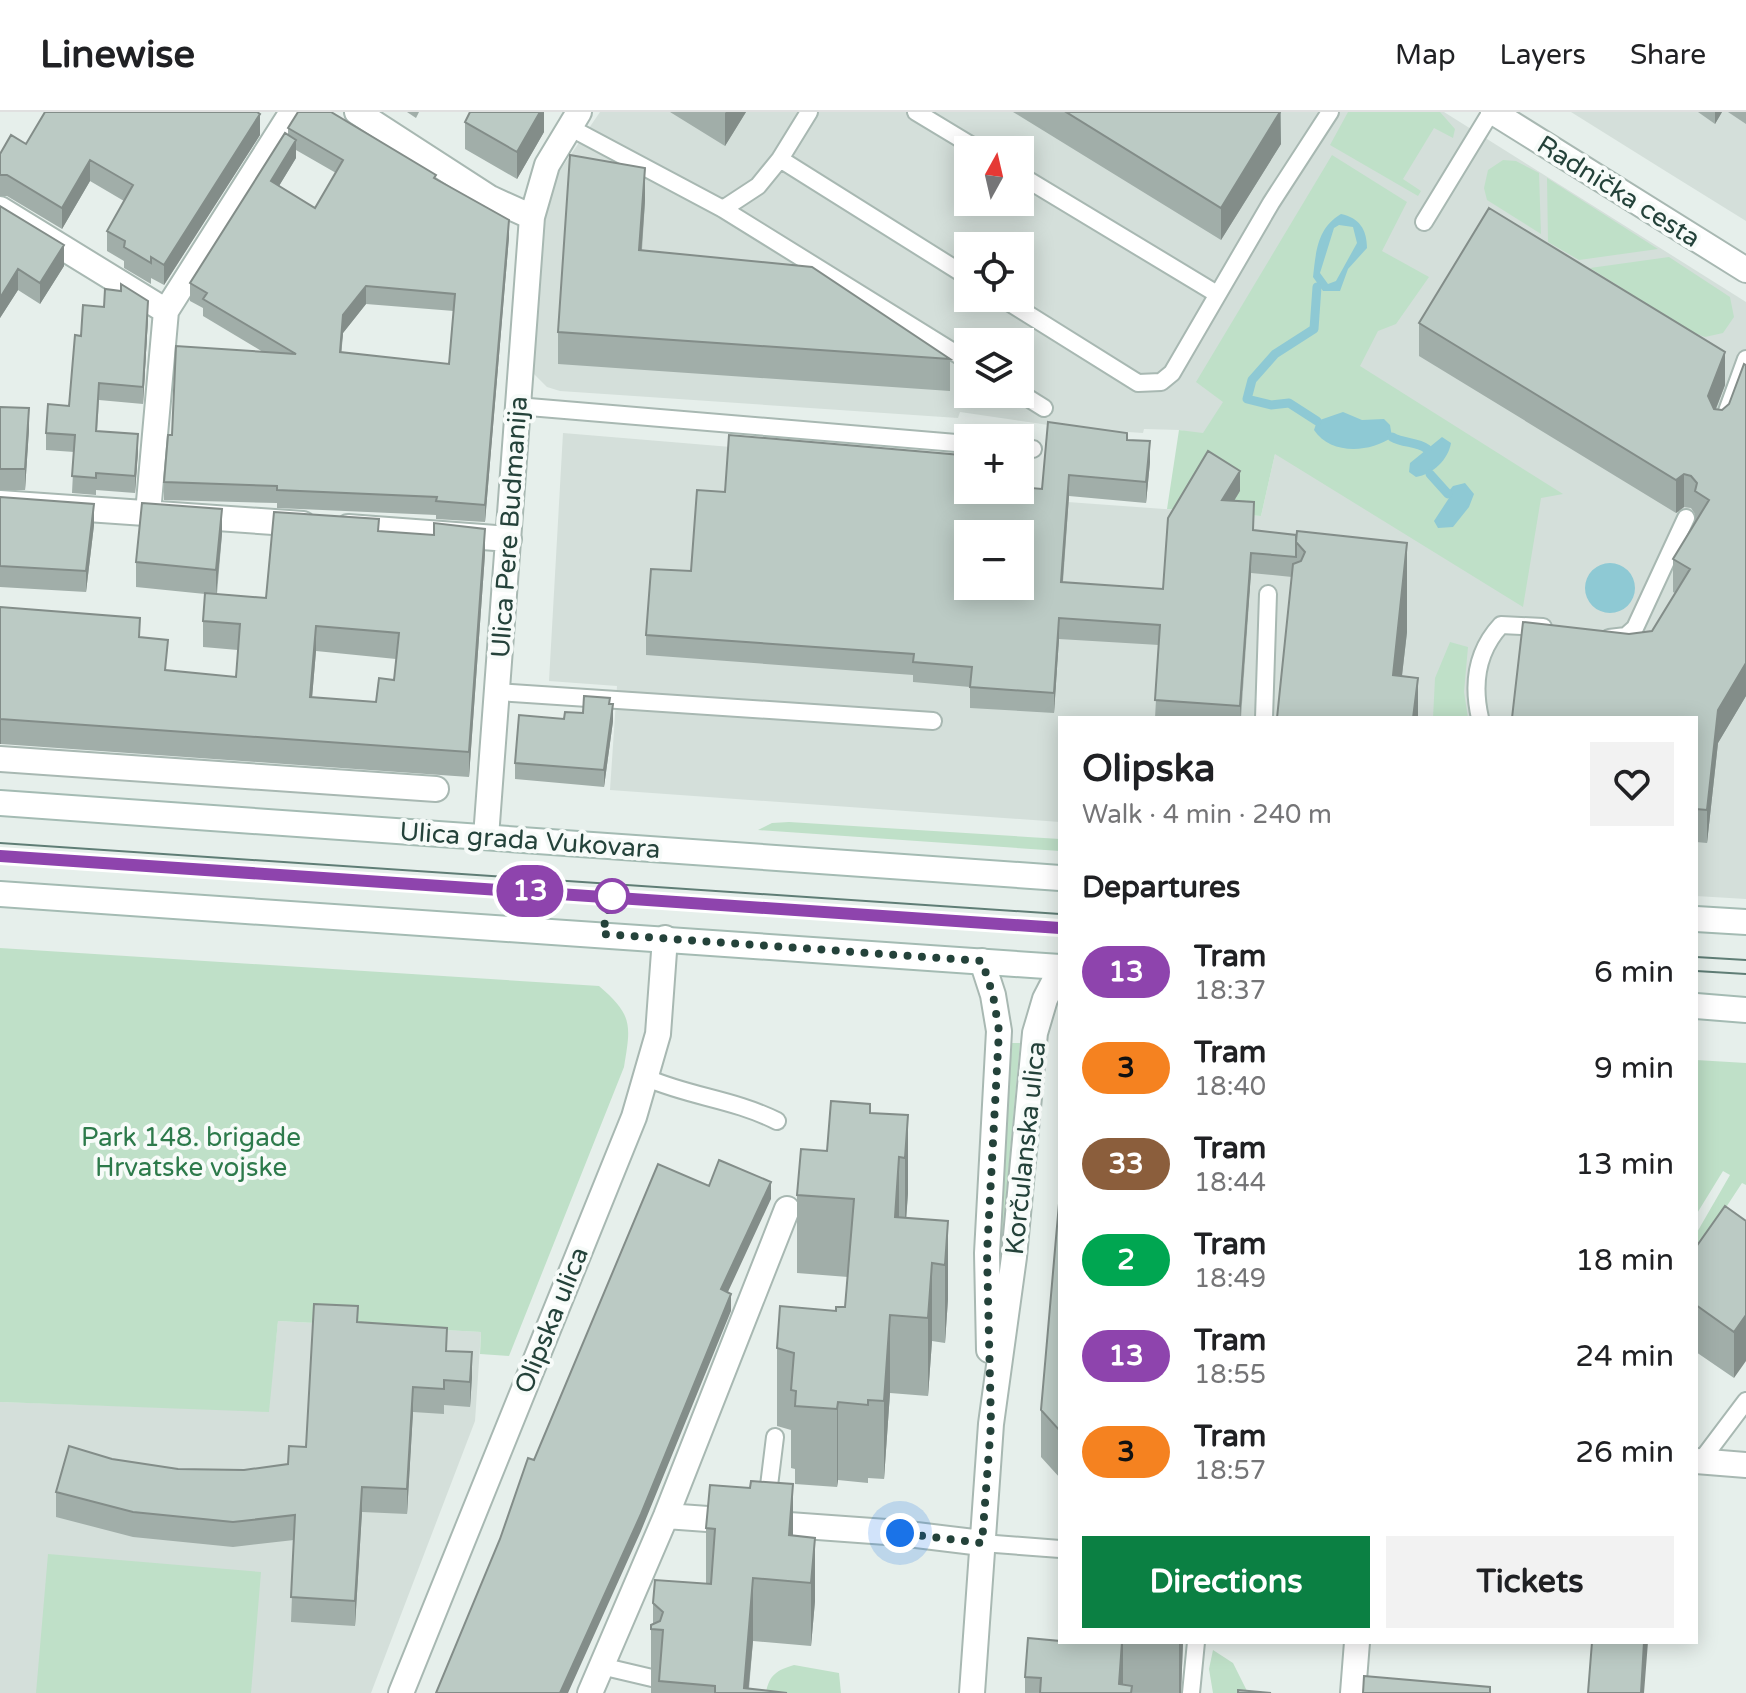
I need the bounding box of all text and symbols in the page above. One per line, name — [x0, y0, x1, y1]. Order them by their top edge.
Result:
text: Linewise — [40, 32, 195, 78]
text: Map — [1395, 38, 1456, 72]
text: Layers — [1500, 38, 1586, 72]
text: Share — [1630, 38, 1706, 72]
street label: Radnička cesta — [1531, 129, 1706, 254]
north arrow — [954, 136, 1034, 216]
map controls — [954, 136, 1034, 600]
button: locate — [954, 232, 1034, 312]
button: layers — [954, 328, 1034, 408]
street label: Ulica Pere Budmanija — [485, 395, 534, 659]
button: + — [954, 424, 1034, 504]
button: − — [954, 520, 1034, 600]
button: heart — [1590, 742, 1674, 826]
text: Olipska — [1082, 746, 1215, 792]
text: Walk · 4 min · 240 m — [1082, 799, 1332, 830]
street label: Ulica grada Vukovara — [398, 816, 661, 865]
line badge: 13 — [494, 865, 566, 917]
text: Departures — [1082, 869, 1240, 906]
text: 13 — [512, 874, 548, 908]
unlabelled marker — [595, 879, 629, 913]
text: Tram — [1194, 938, 1266, 975]
text: 6 min — [1594, 954, 1674, 991]
text: 13 — [1108, 955, 1144, 989]
text: 18:37 — [1194, 975, 1266, 1006]
text: Tram — [1194, 1034, 1266, 1071]
street label: Korčulanska ulica — [999, 1040, 1052, 1256]
text: 9 min — [1594, 1050, 1674, 1087]
text: 3 — [1117, 1051, 1135, 1085]
text: 18:40 — [1194, 1071, 1266, 1102]
park label: Park 148. brigade Hrvatske vojske — [81, 1122, 301, 1183]
text: Tram — [1194, 1130, 1266, 1167]
text: 13 min — [1575, 1146, 1674, 1183]
text: 33 — [1108, 1147, 1144, 1181]
text: 18:44 — [1194, 1167, 1266, 1198]
text: Tram — [1194, 1226, 1266, 1263]
street label: Olipska ulica — [508, 1242, 595, 1398]
text: 18 min — [1575, 1242, 1674, 1279]
text: 2 — [1117, 1243, 1135, 1277]
text: 18:49 — [1194, 1263, 1266, 1294]
text: Tram — [1194, 1322, 1266, 1359]
text: 24 min — [1575, 1338, 1674, 1375]
text: 13 — [1108, 1339, 1144, 1373]
text: 18:55 — [1194, 1359, 1266, 1390]
text: Tram — [1194, 1418, 1266, 1455]
text: 26 min — [1575, 1434, 1674, 1471]
text: 3 — [1117, 1435, 1135, 1469]
text: 18:57 — [1194, 1455, 1266, 1486]
your location — [880, 1513, 920, 1553]
button: Directions — [1082, 1536, 1370, 1628]
button: Tickets — [1386, 1536, 1674, 1628]

